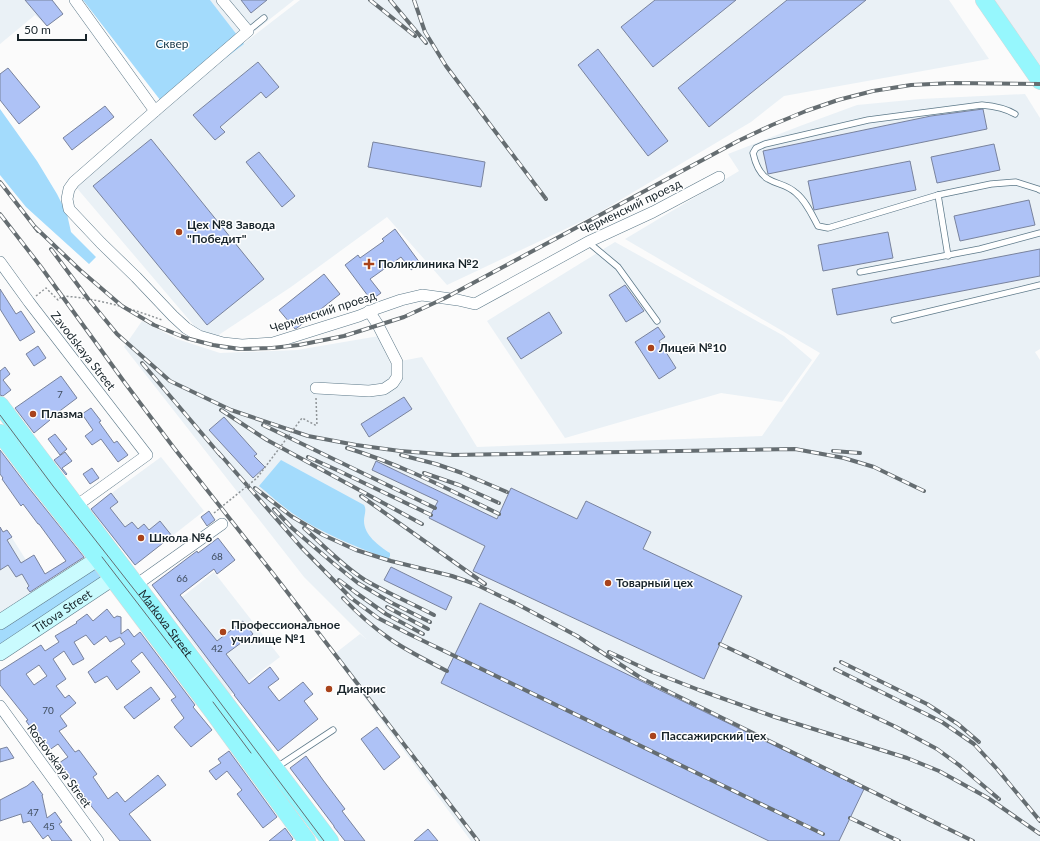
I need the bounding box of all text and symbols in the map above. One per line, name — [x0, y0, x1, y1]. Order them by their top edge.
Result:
scale bar — [18, 16, 86, 42]
text: 50 m — [24, 22, 51, 37]
park label: Сквер — [155, 36, 189, 51]
street label: Черменский проезд — [578, 175, 684, 238]
place label: Цех №8 Завода "Победит" — [187, 217, 275, 246]
marker: Цех №8 Завода "Победит" — [174, 227, 184, 237]
place label: Поликлиника №2 — [378, 256, 479, 271]
marker: Поликлиника №2 — [363, 258, 375, 270]
street label: Черменский проезд — [268, 287, 378, 336]
street label: Zavodskaya Street — [48, 308, 119, 394]
place label: Лицей №10 — [658, 340, 727, 355]
marker: Лицей №10 — [646, 343, 656, 353]
house number: 7 — [57, 388, 63, 400]
place label: Плазма — [41, 406, 83, 421]
marker: Плазма — [28, 409, 38, 419]
place label: Школа №6 — [149, 530, 212, 545]
marker: Школа №6 — [136, 533, 146, 543]
house number: 68 — [211, 550, 223, 562]
house number: 66 — [176, 572, 188, 584]
place label: Товарный цех — [616, 575, 694, 590]
marker: Товарный цех — [603, 578, 613, 588]
street label: Titova Street — [30, 586, 95, 636]
street label: Markova Street — [135, 587, 196, 660]
place label: Профессиональное училище №1 — [231, 617, 341, 646]
marker: Профессиональное училище №1 — [218, 627, 228, 637]
house number: 42 — [211, 642, 223, 654]
place label: Диакрис — [337, 681, 386, 696]
marker: Диакрис — [324, 684, 334, 694]
house number: 70 — [42, 704, 54, 716]
street label: Rostovskaya Street — [24, 721, 95, 811]
place label: Пассажирский цех — [661, 728, 767, 743]
marker: Пассажирский цех — [648, 731, 658, 741]
house number: 47 — [27, 806, 39, 818]
house number: 45 — [43, 820, 55, 832]

